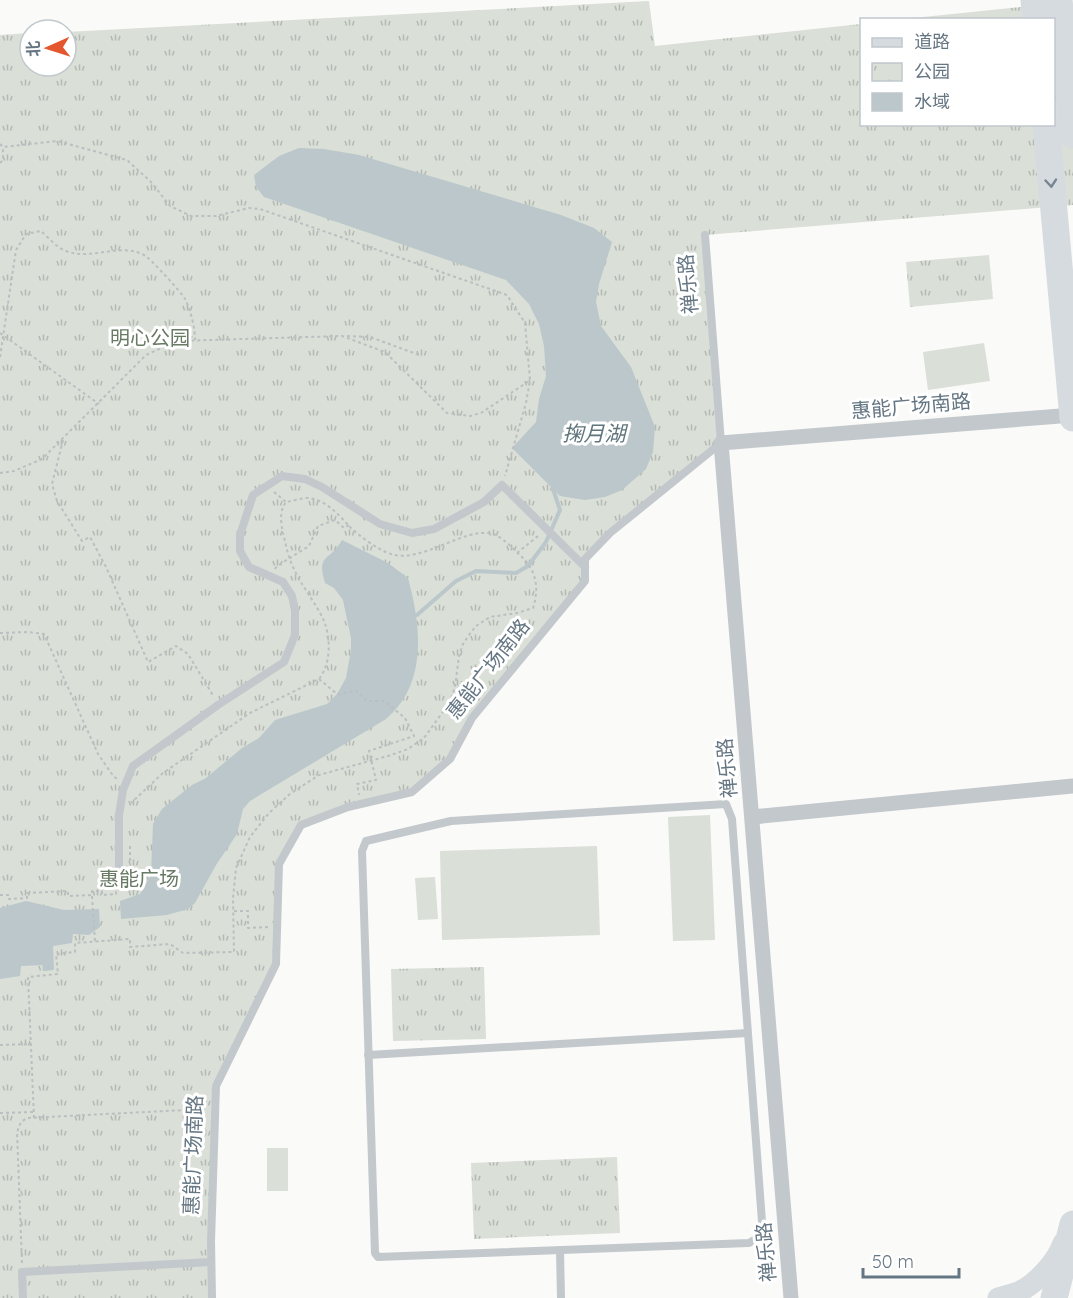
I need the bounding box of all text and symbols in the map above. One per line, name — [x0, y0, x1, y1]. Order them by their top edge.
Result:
north arrow — [18, 18, 78, 78]
legend — [860, 18, 1055, 126]
text: 道路 — [914, 30, 950, 53]
text: 北 — [23, 40, 43, 57]
text: 公园 — [914, 60, 950, 83]
text: 水域 — [914, 90, 950, 113]
one-way arrow — [1044, 178, 1057, 187]
street label: 禅乐路 — [672, 253, 703, 315]
park label: 明心公园 — [110, 325, 190, 350]
street label: 惠能广场南路 — [850, 388, 972, 423]
water label: 掬月湖 — [563, 420, 628, 446]
street label: 惠能广场南路 — [441, 614, 534, 724]
street label: 禅乐路 — [711, 737, 742, 799]
park label: 惠能广场 — [99, 866, 179, 891]
street label: 惠能广场南路 — [178, 1095, 207, 1215]
street label: 禅乐路 — [750, 1221, 781, 1283]
scale bar — [863, 1241, 959, 1279]
text: 50 m — [872, 1250, 914, 1273]

